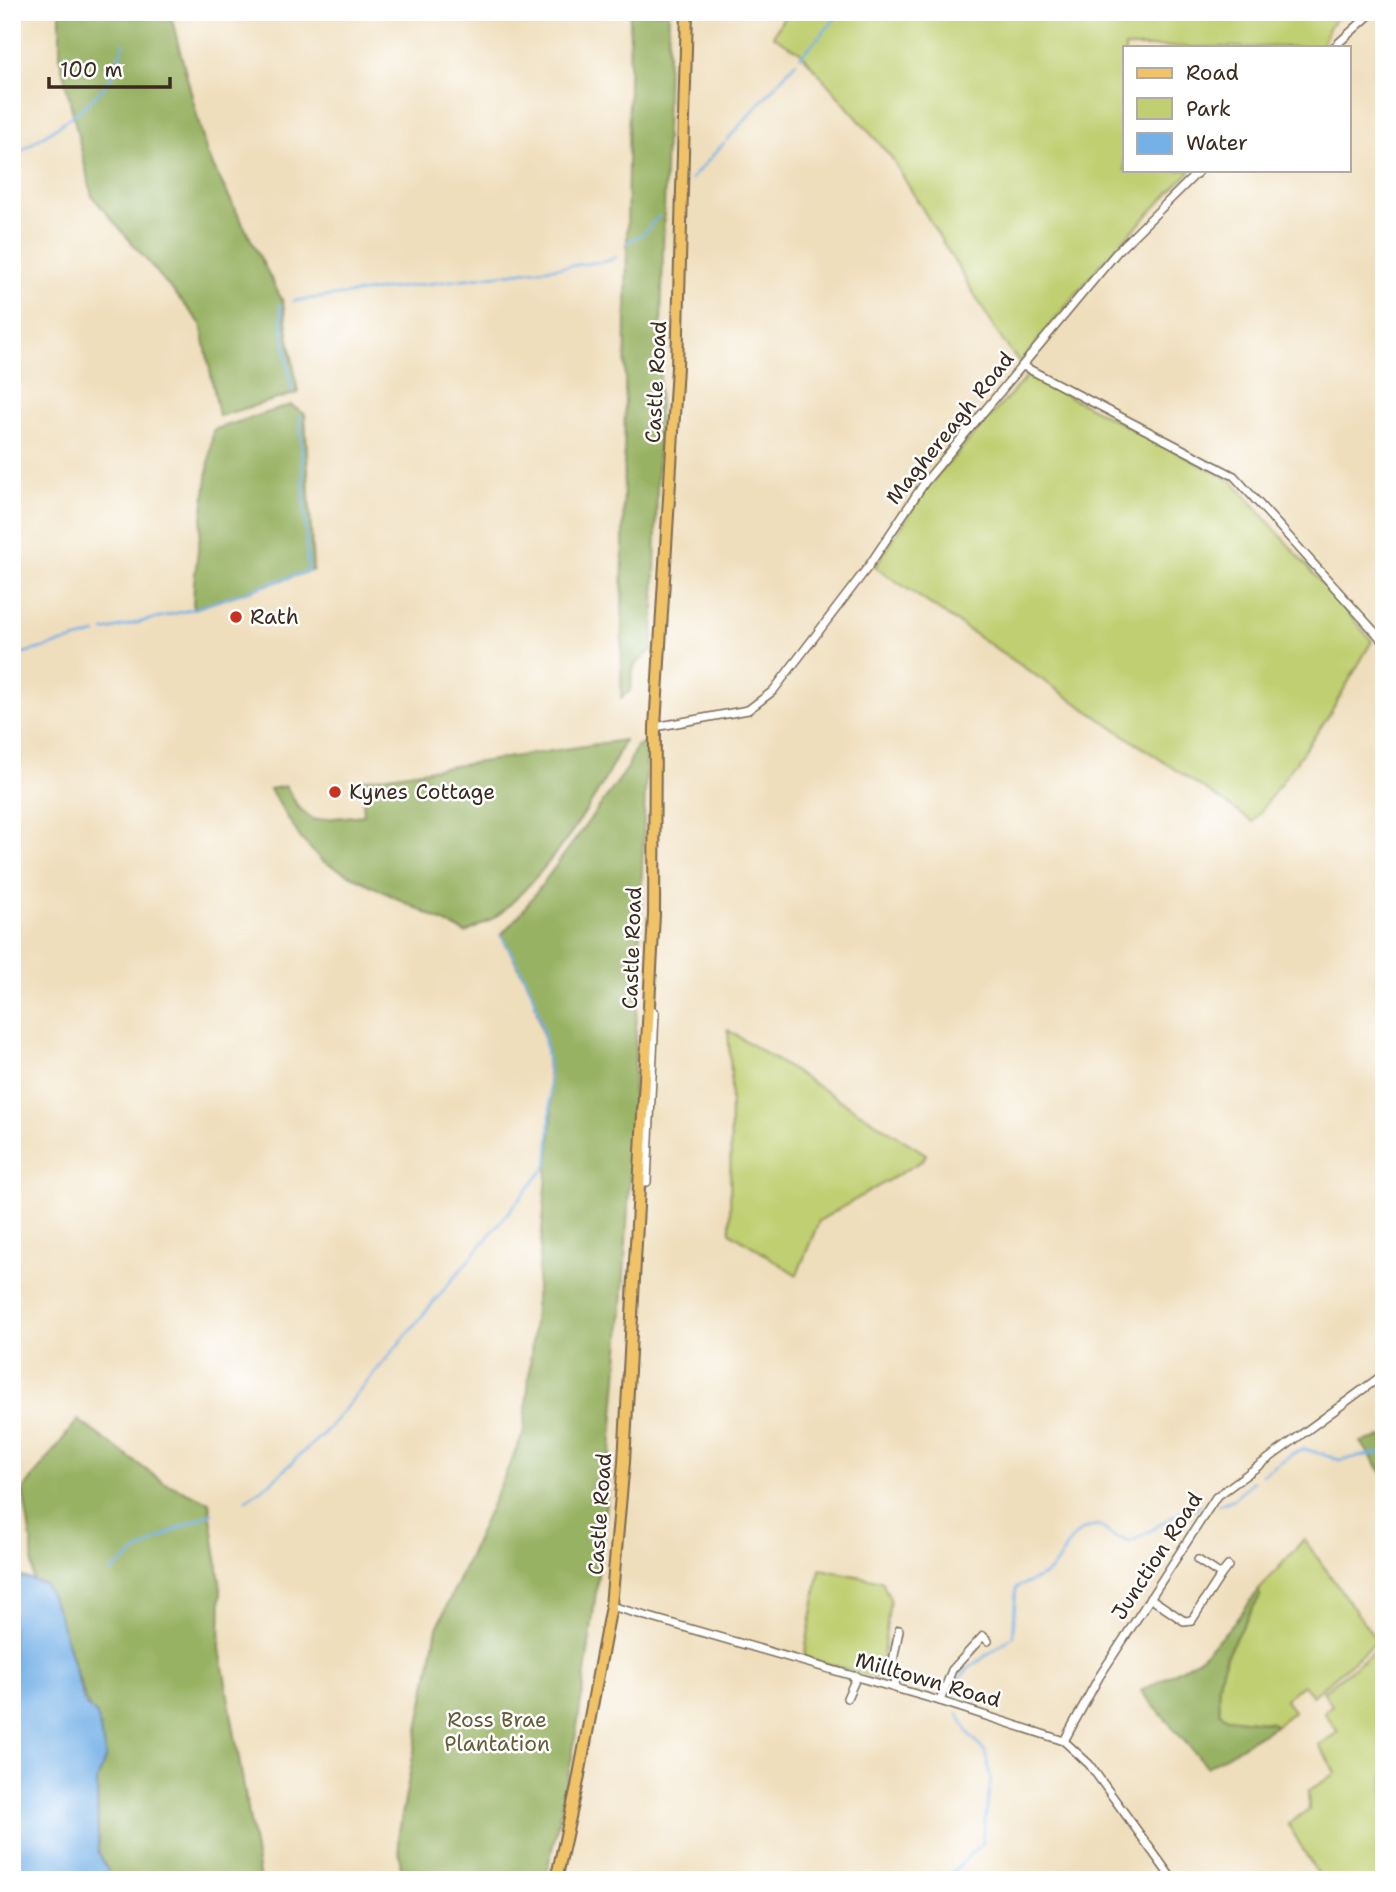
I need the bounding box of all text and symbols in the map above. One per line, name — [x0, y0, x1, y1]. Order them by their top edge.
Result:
scale bar — [49, 46, 170, 90]
legend — [1123, 46, 1350, 172]
text: 100 m — [60, 56, 123, 84]
text: Road — [1186, 59, 1239, 87]
text: Park — [1186, 95, 1231, 123]
text: Water — [1186, 129, 1248, 157]
street label: Castle Road — [639, 320, 673, 444]
street label: Maghereagh Road — [880, 346, 1020, 510]
place label: Rath — [250, 603, 299, 631]
marker: Rath — [228, 609, 244, 625]
place label: Kynes Cottage — [349, 778, 495, 806]
marker: Kynes Cottage — [327, 784, 343, 800]
street label: Castle Road — [616, 886, 648, 1010]
street label: Castle Road — [582, 1452, 618, 1576]
street label: Junction Road — [1105, 1487, 1209, 1625]
street label: Milltown Road — [852, 1646, 1004, 1714]
park label: Ross Brae Plantation — [444, 1706, 550, 1758]

